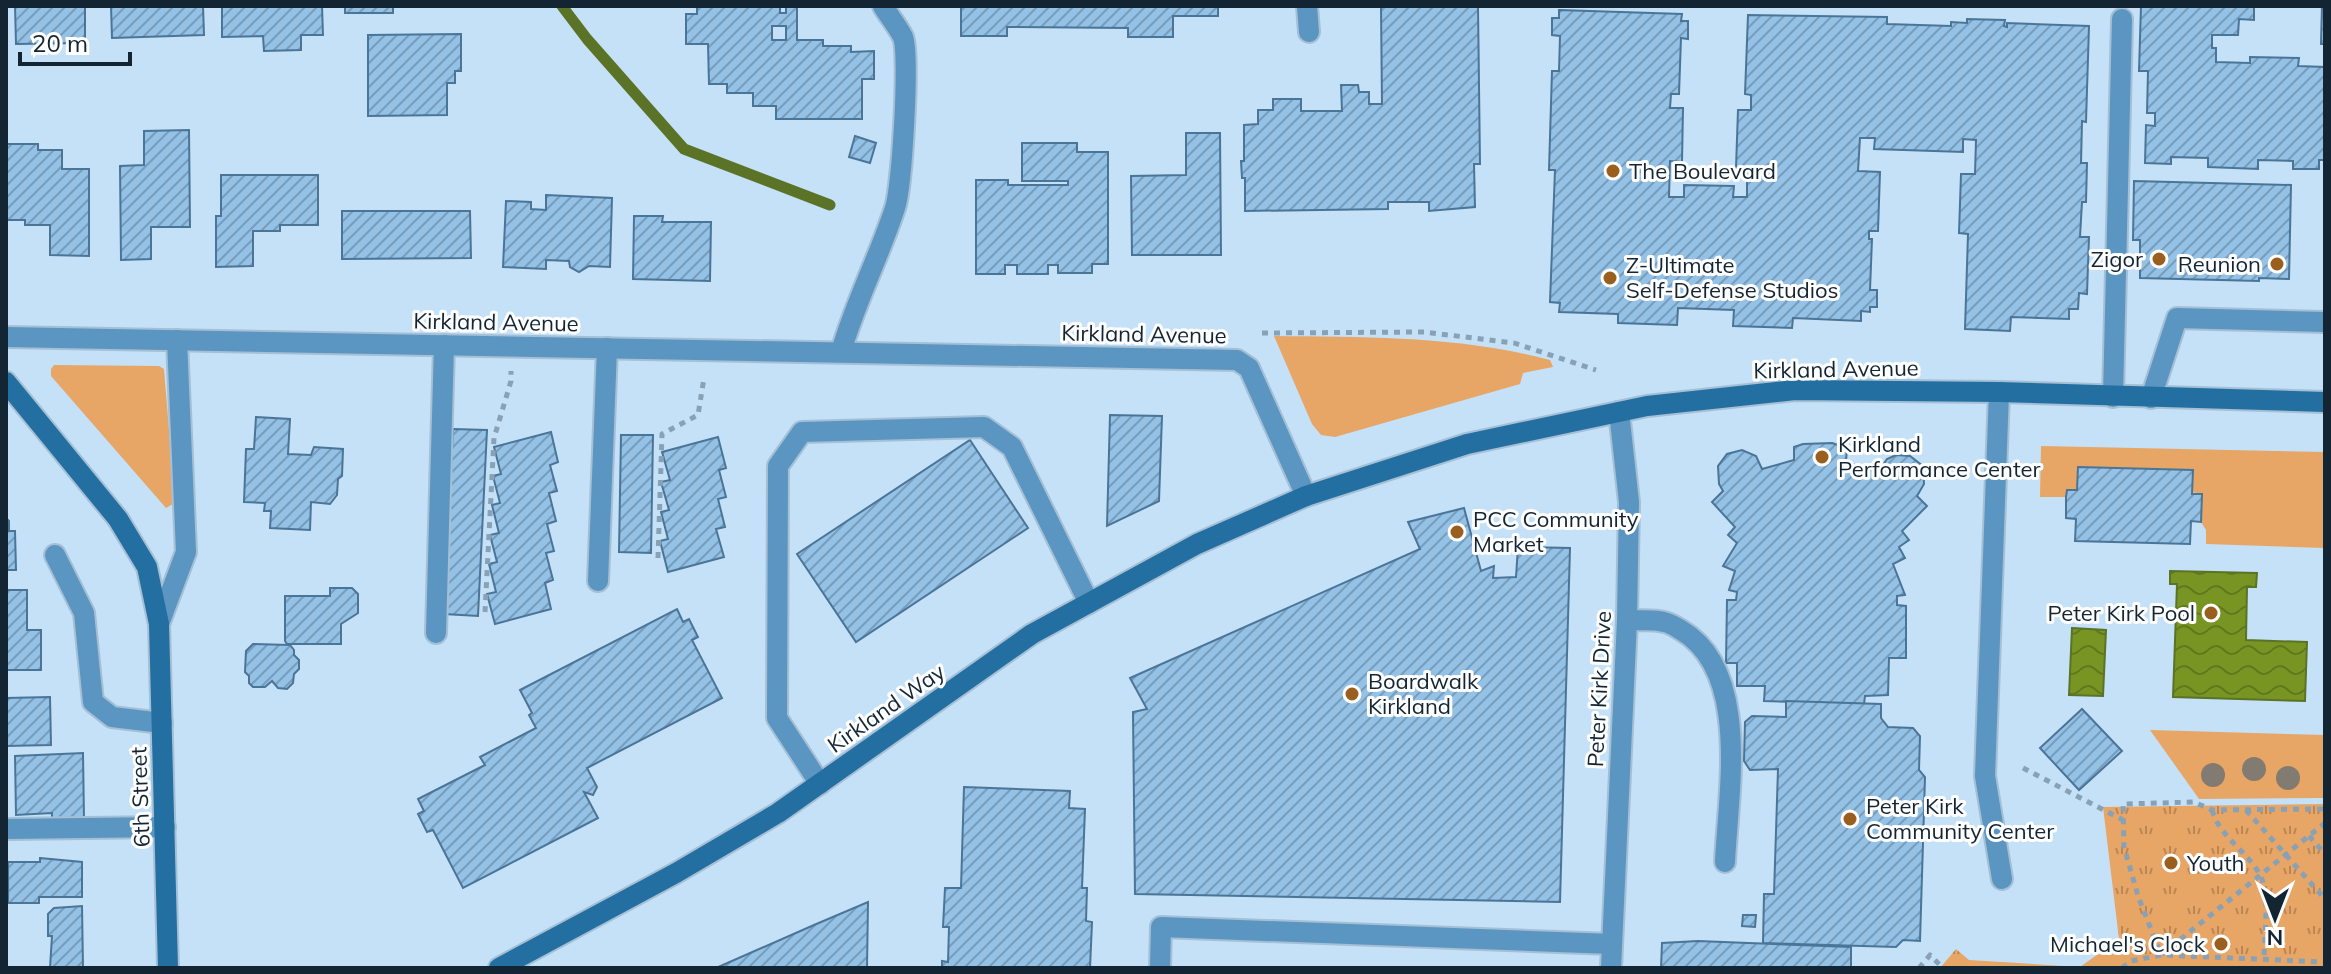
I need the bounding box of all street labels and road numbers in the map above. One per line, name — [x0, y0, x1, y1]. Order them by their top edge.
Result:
street label: Kirkland Avenue — [413, 307, 579, 337]
street label: Kirkland Avenue — [1061, 319, 1227, 349]
street label: Kirkland Avenue — [1753, 354, 1919, 384]
street label: Peter Kirk Drive — [1581, 610, 1617, 768]
street label: Kirkland Way — [822, 657, 950, 759]
street label: 6th Street — [124, 746, 156, 848]

